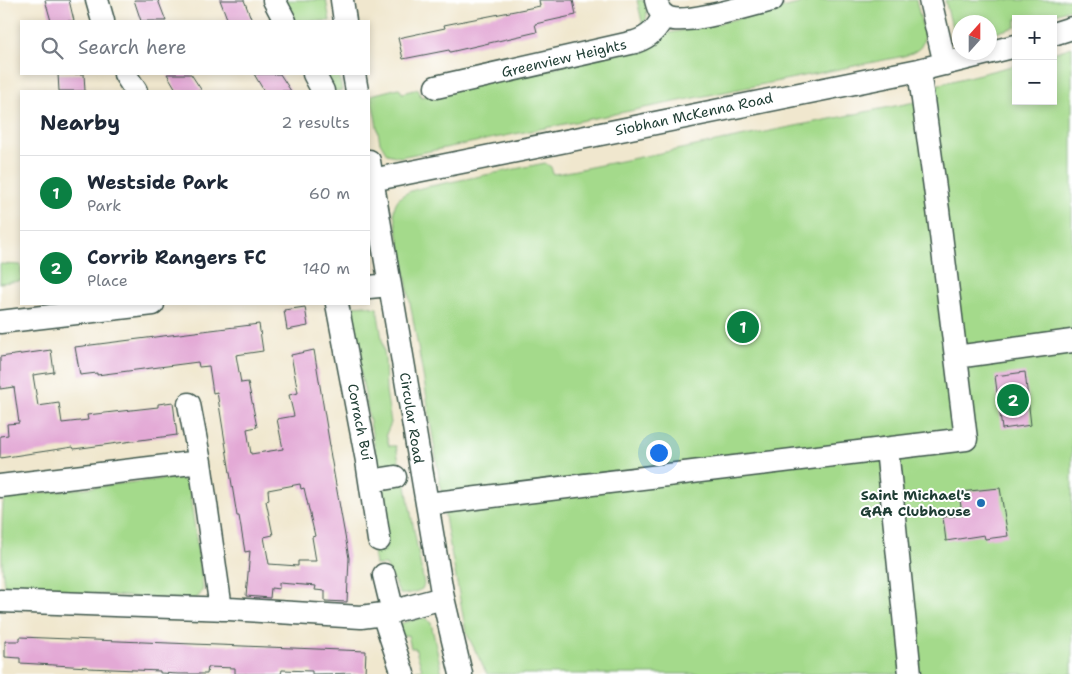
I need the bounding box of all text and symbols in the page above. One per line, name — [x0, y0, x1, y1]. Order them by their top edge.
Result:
north arrow — [952, 15, 997, 60]
map controls — [1012, 15, 1057, 105]
button: + — [1012, 15, 1057, 60]
search box — [20, 20, 370, 75]
icon: search — [38, 34, 66, 62]
text: Search here — [78, 35, 187, 60]
street label: Greenview Heights — [500, 35, 628, 81]
button: − — [1012, 60, 1057, 105]
street label: Siobhan McKenna Road — [613, 88, 775, 140]
text: Nearby — [40, 109, 120, 137]
text: 2 results — [281, 112, 350, 133]
text: Westside Park — [87, 170, 229, 195]
text: 1 — [52, 183, 60, 204]
text: 60 m — [309, 183, 350, 204]
text: Park — [87, 195, 121, 216]
text: Corrib Rangers FC — [87, 245, 266, 270]
text: 2 — [50, 258, 62, 279]
text: 140 m — [303, 258, 350, 279]
text: Place — [87, 270, 128, 291]
pin: 1 — [727, 308, 759, 346]
street label: Circular Road — [396, 371, 428, 465]
pin: 2 — [997, 381, 1029, 419]
street label: Corrach Buí — [344, 382, 376, 462]
your location — [646, 440, 672, 466]
place label: Saint Michael's GAA Clubhouse — [860, 486, 971, 520]
marker: Saint Michael's GAA Clubhouse — [975, 497, 987, 509]

